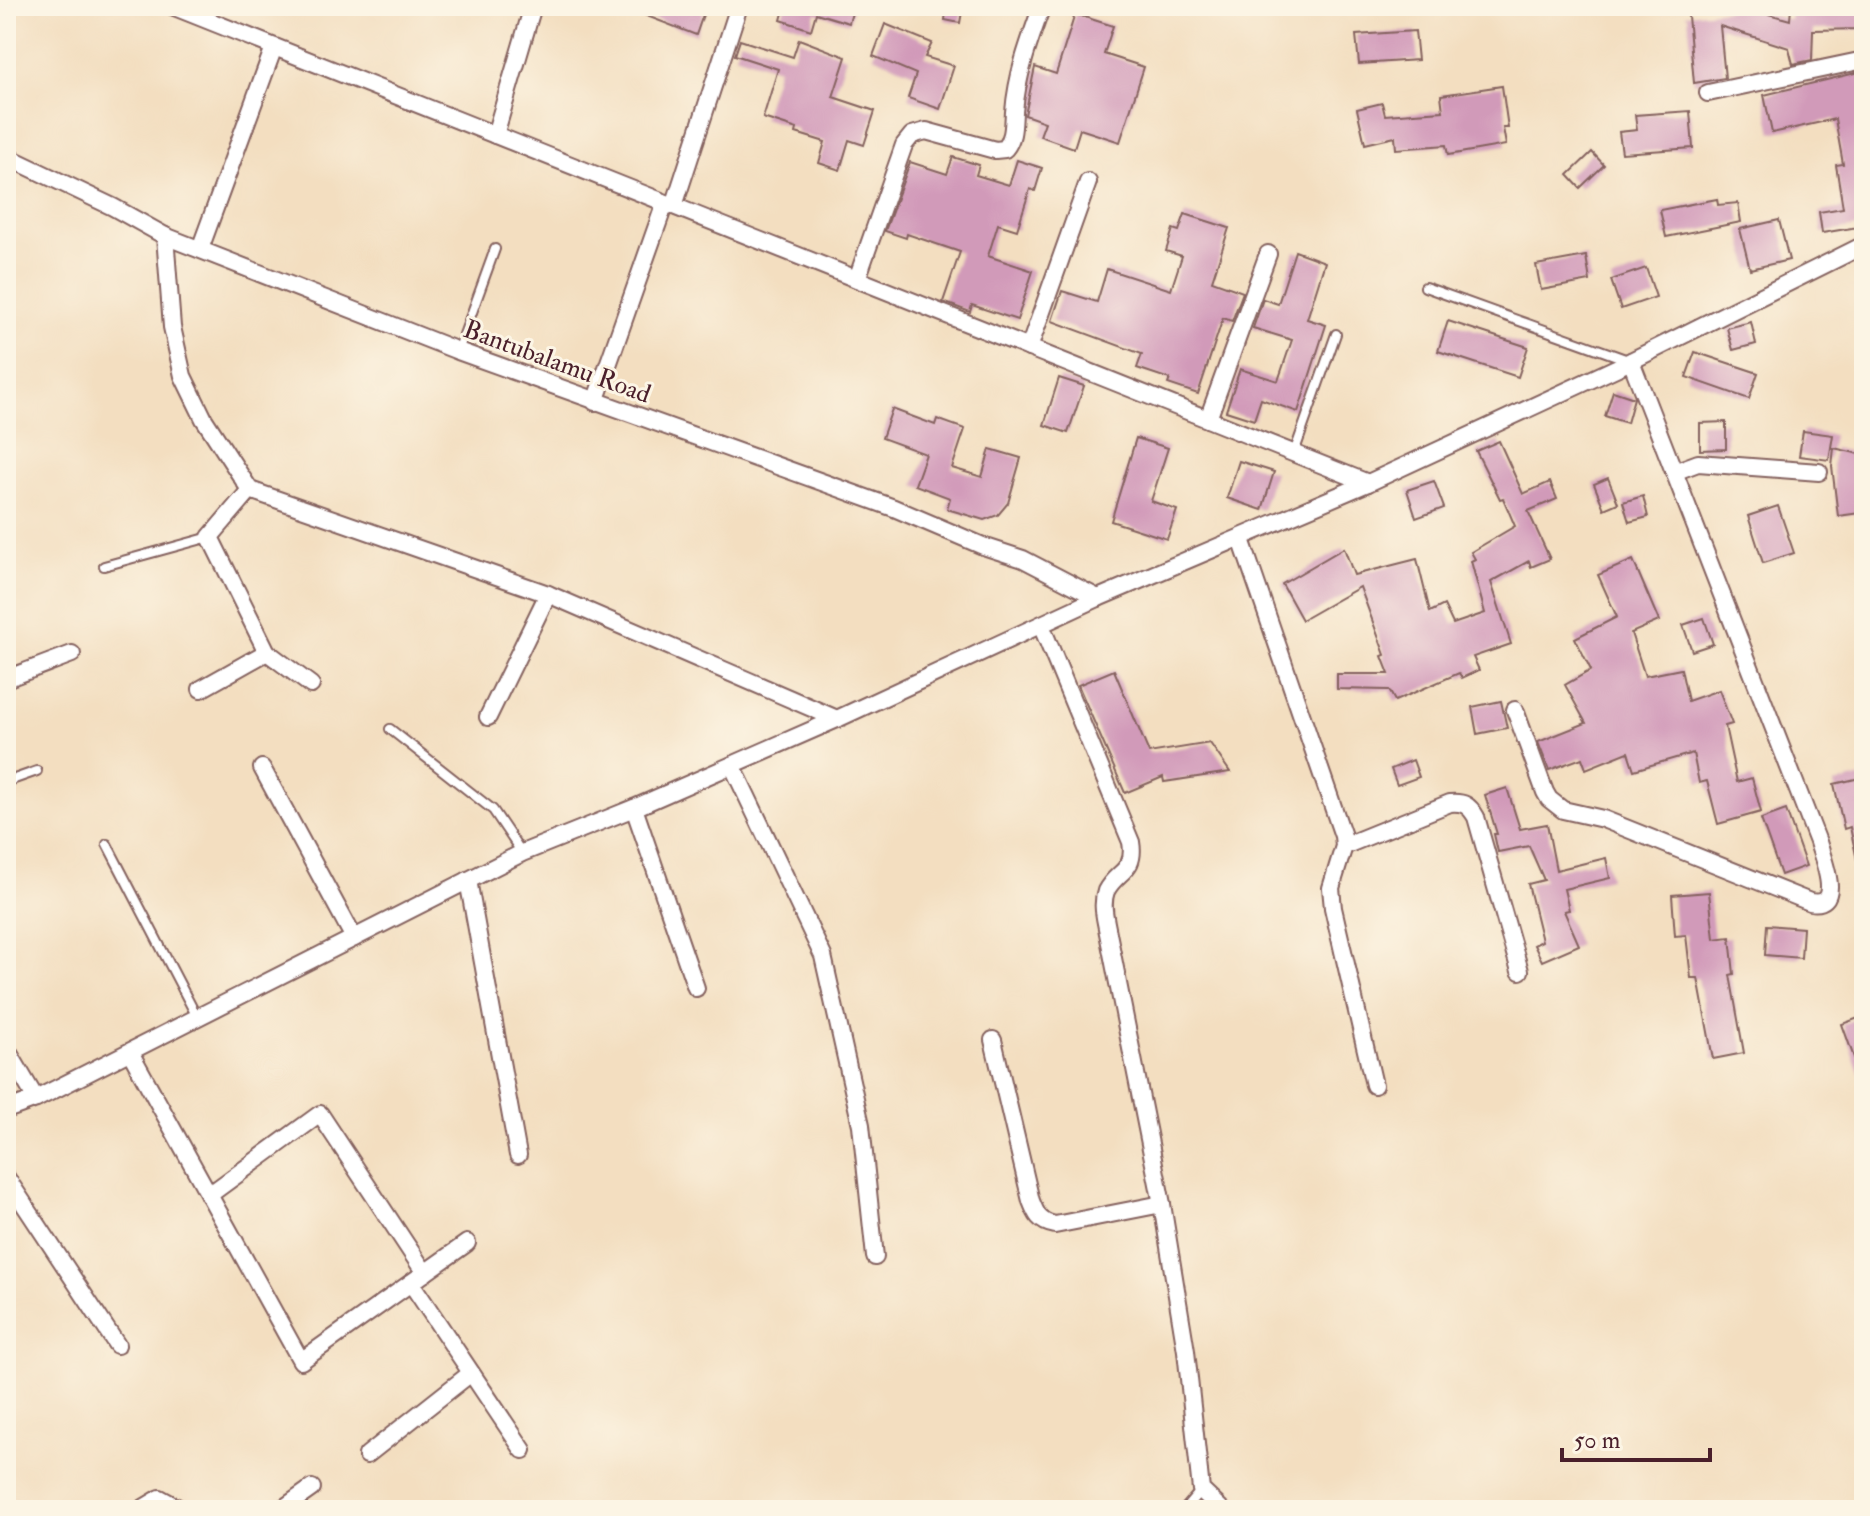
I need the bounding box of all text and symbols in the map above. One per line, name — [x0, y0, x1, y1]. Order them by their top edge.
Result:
street label: Bantubalamu Road — [459, 313, 655, 411]
scale bar — [1562, 1412, 1710, 1462]
text: 50 m — [1574, 1425, 1621, 1456]

